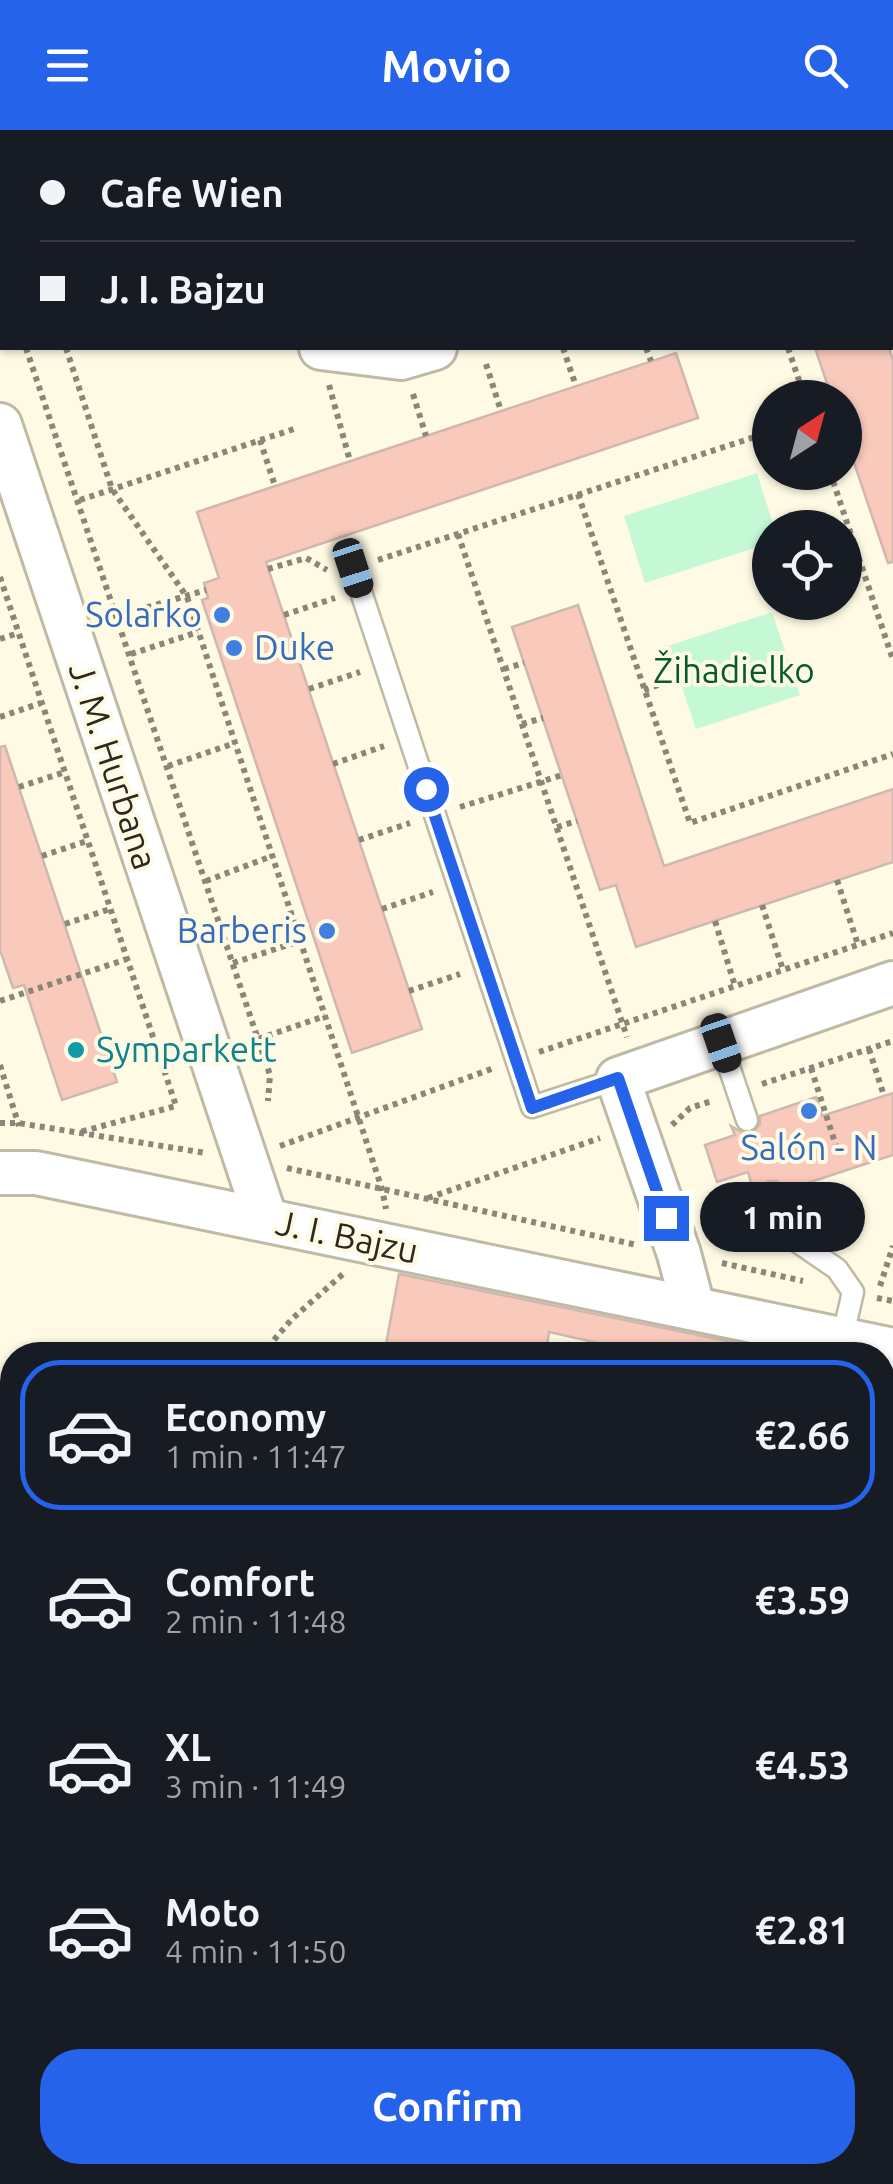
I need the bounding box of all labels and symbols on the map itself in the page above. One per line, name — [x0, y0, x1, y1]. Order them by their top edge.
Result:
north arrow — [752, 380, 862, 490]
car — [329, 535, 377, 601]
place label: Solarko — [85, 594, 202, 634]
marker: Solarko — [211, 604, 233, 626]
place label: Duke — [254, 627, 335, 667]
marker: Duke — [223, 637, 245, 659]
park label: Žihadielko — [653, 649, 815, 690]
street label: J. M. Hurbana — [62, 657, 166, 874]
route start — [404, 767, 449, 812]
place label: Barberis — [177, 910, 307, 950]
marker: Barberis — [316, 920, 338, 942]
car — [697, 1010, 745, 1076]
place label: Symparkett — [96, 1029, 277, 1069]
marker: Symparkett — [65, 1039, 87, 1061]
marker: Salón - N — [798, 1100, 820, 1122]
place label: Salón - N — [740, 1127, 878, 1167]
callout: 1 min — [701, 1183, 866, 1253]
route end — [644, 1196, 689, 1241]
street label: J. I. Bajzu — [273, 1201, 422, 1271]

